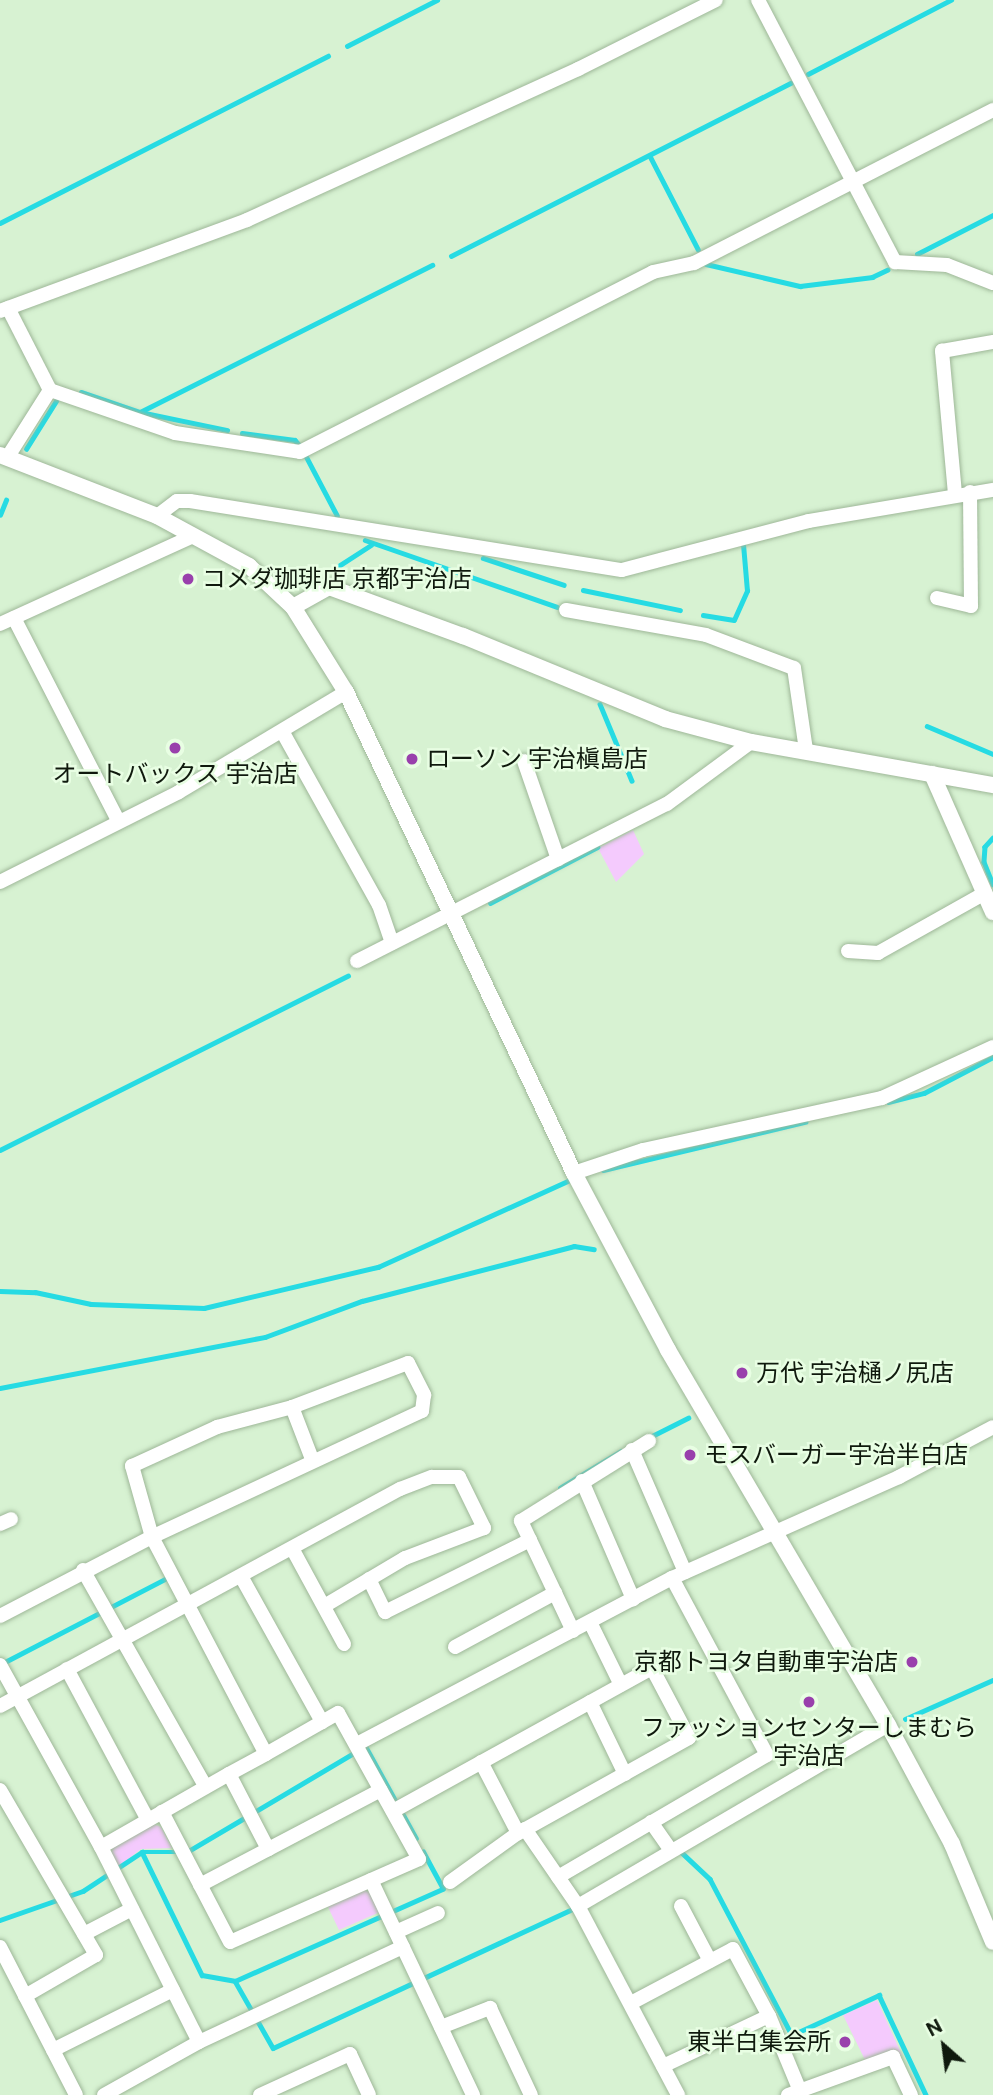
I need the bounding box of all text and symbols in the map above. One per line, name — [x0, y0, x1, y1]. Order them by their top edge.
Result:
place label: コメダ珈琲店 京都宇治店 — [202, 565, 472, 593]
marker: コメダ珈琲店 京都宇治店 — [180, 571, 196, 587]
marker: オートバックス 宇治店 — [167, 740, 183, 756]
place label: ローソン 宇治槇島店 — [426, 745, 648, 773]
marker: ローソン 宇治槇島店 — [404, 751, 420, 767]
place label: オートバックス 宇治店 — [52, 760, 298, 788]
place label: 万代 宇治樋ノ尻店 — [756, 1359, 954, 1387]
marker: 万代 宇治樋ノ尻店 — [734, 1365, 750, 1381]
place label: モスバーガー宇治半白店 — [704, 1441, 968, 1469]
marker: モスバーガー宇治半白店 — [682, 1447, 698, 1463]
place label: 京都トヨタ自動車宇治店 — [634, 1648, 898, 1676]
marker: 京都トヨタ自動車宇治店 — [904, 1654, 920, 1670]
marker: ファッションセンターしまむら 宇治店 — [801, 1694, 817, 1710]
place label: ファッションセンターしまむら 宇治店 — [641, 1714, 977, 1770]
north arrow — [909, 2011, 979, 2081]
text: N — [922, 2014, 946, 2041]
place label: 東半白集会所 — [687, 2028, 831, 2056]
marker: 東半白集会所 — [837, 2034, 853, 2050]

